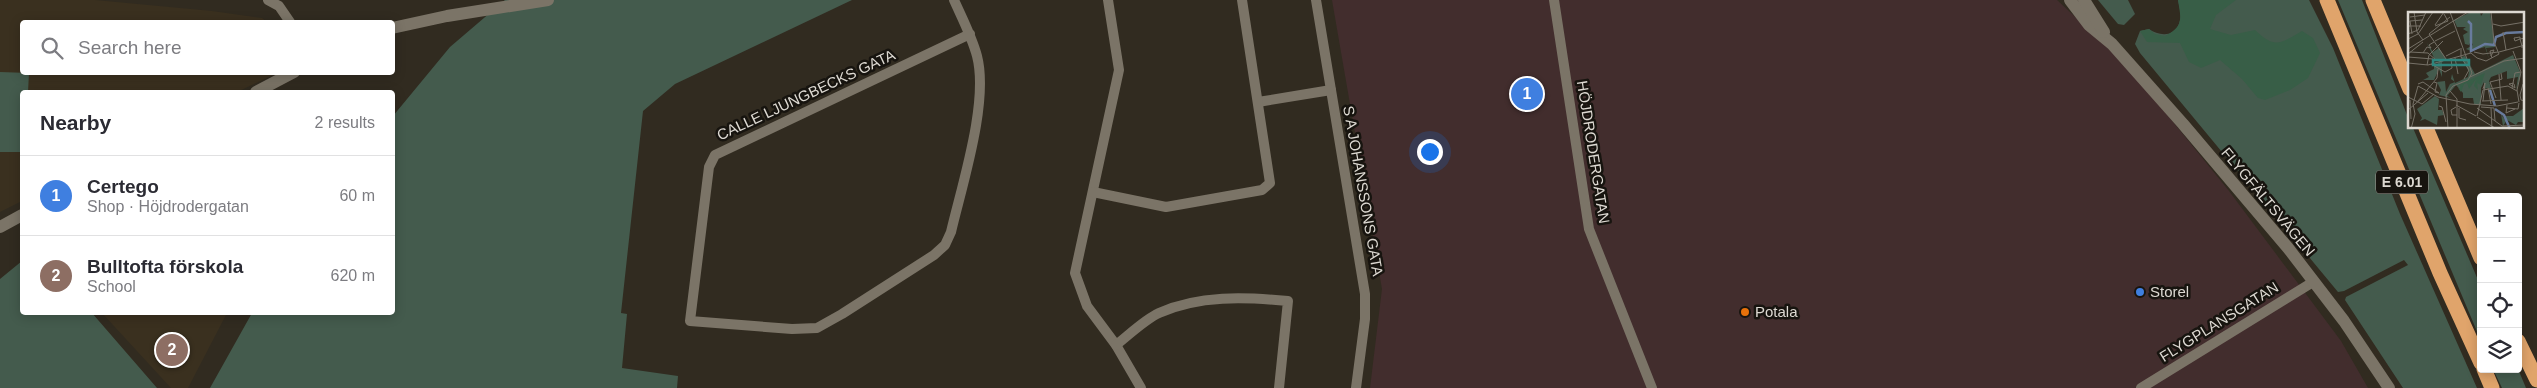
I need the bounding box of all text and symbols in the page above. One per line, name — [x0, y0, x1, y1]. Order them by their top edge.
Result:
inset map — [2408, 12, 2524, 129]
search box — [20, 20, 395, 75]
icon: search — [38, 34, 66, 62]
text: Search here — [78, 37, 182, 58]
street label: CALLE LJUNGBECKS GATA — [714, 46, 898, 143]
pin: 1 — [1511, 75, 1543, 113]
street label: HÖJDRODERGATAN — [1574, 79, 1613, 225]
street label: S A JOHANSSONS GATA — [1340, 104, 1387, 277]
text: Nearby — [40, 111, 111, 134]
text: 2 results — [315, 114, 375, 131]
your location — [1417, 139, 1443, 165]
street label: FLYGFÄLTSVÄGEN — [2218, 144, 2319, 259]
road number: E 6.01 — [2376, 170, 2428, 193]
text: Certego — [87, 176, 159, 197]
text: 1 — [52, 187, 60, 204]
text: 60 m — [339, 187, 375, 204]
map controls — [2477, 193, 2522, 373]
button: + — [2477, 193, 2522, 238]
text: Shop · Höjdrodergatan — [87, 198, 249, 215]
button: − — [2477, 238, 2522, 283]
text: Bulltofta förskola — [87, 256, 243, 277]
text: 2 — [52, 267, 60, 284]
text: 620 m — [331, 267, 375, 284]
text: School — [87, 278, 136, 295]
street label: FLYGPLANSGATAN — [2156, 278, 2281, 365]
place label: Storel — [2150, 283, 2189, 300]
button: locate — [2477, 283, 2522, 328]
marker: Storel — [2134, 286, 2146, 298]
place label: Potala — [1755, 303, 1798, 320]
marker: Potala — [1739, 306, 1751, 318]
button: layers — [2477, 328, 2522, 373]
pin: 2 — [156, 331, 188, 369]

